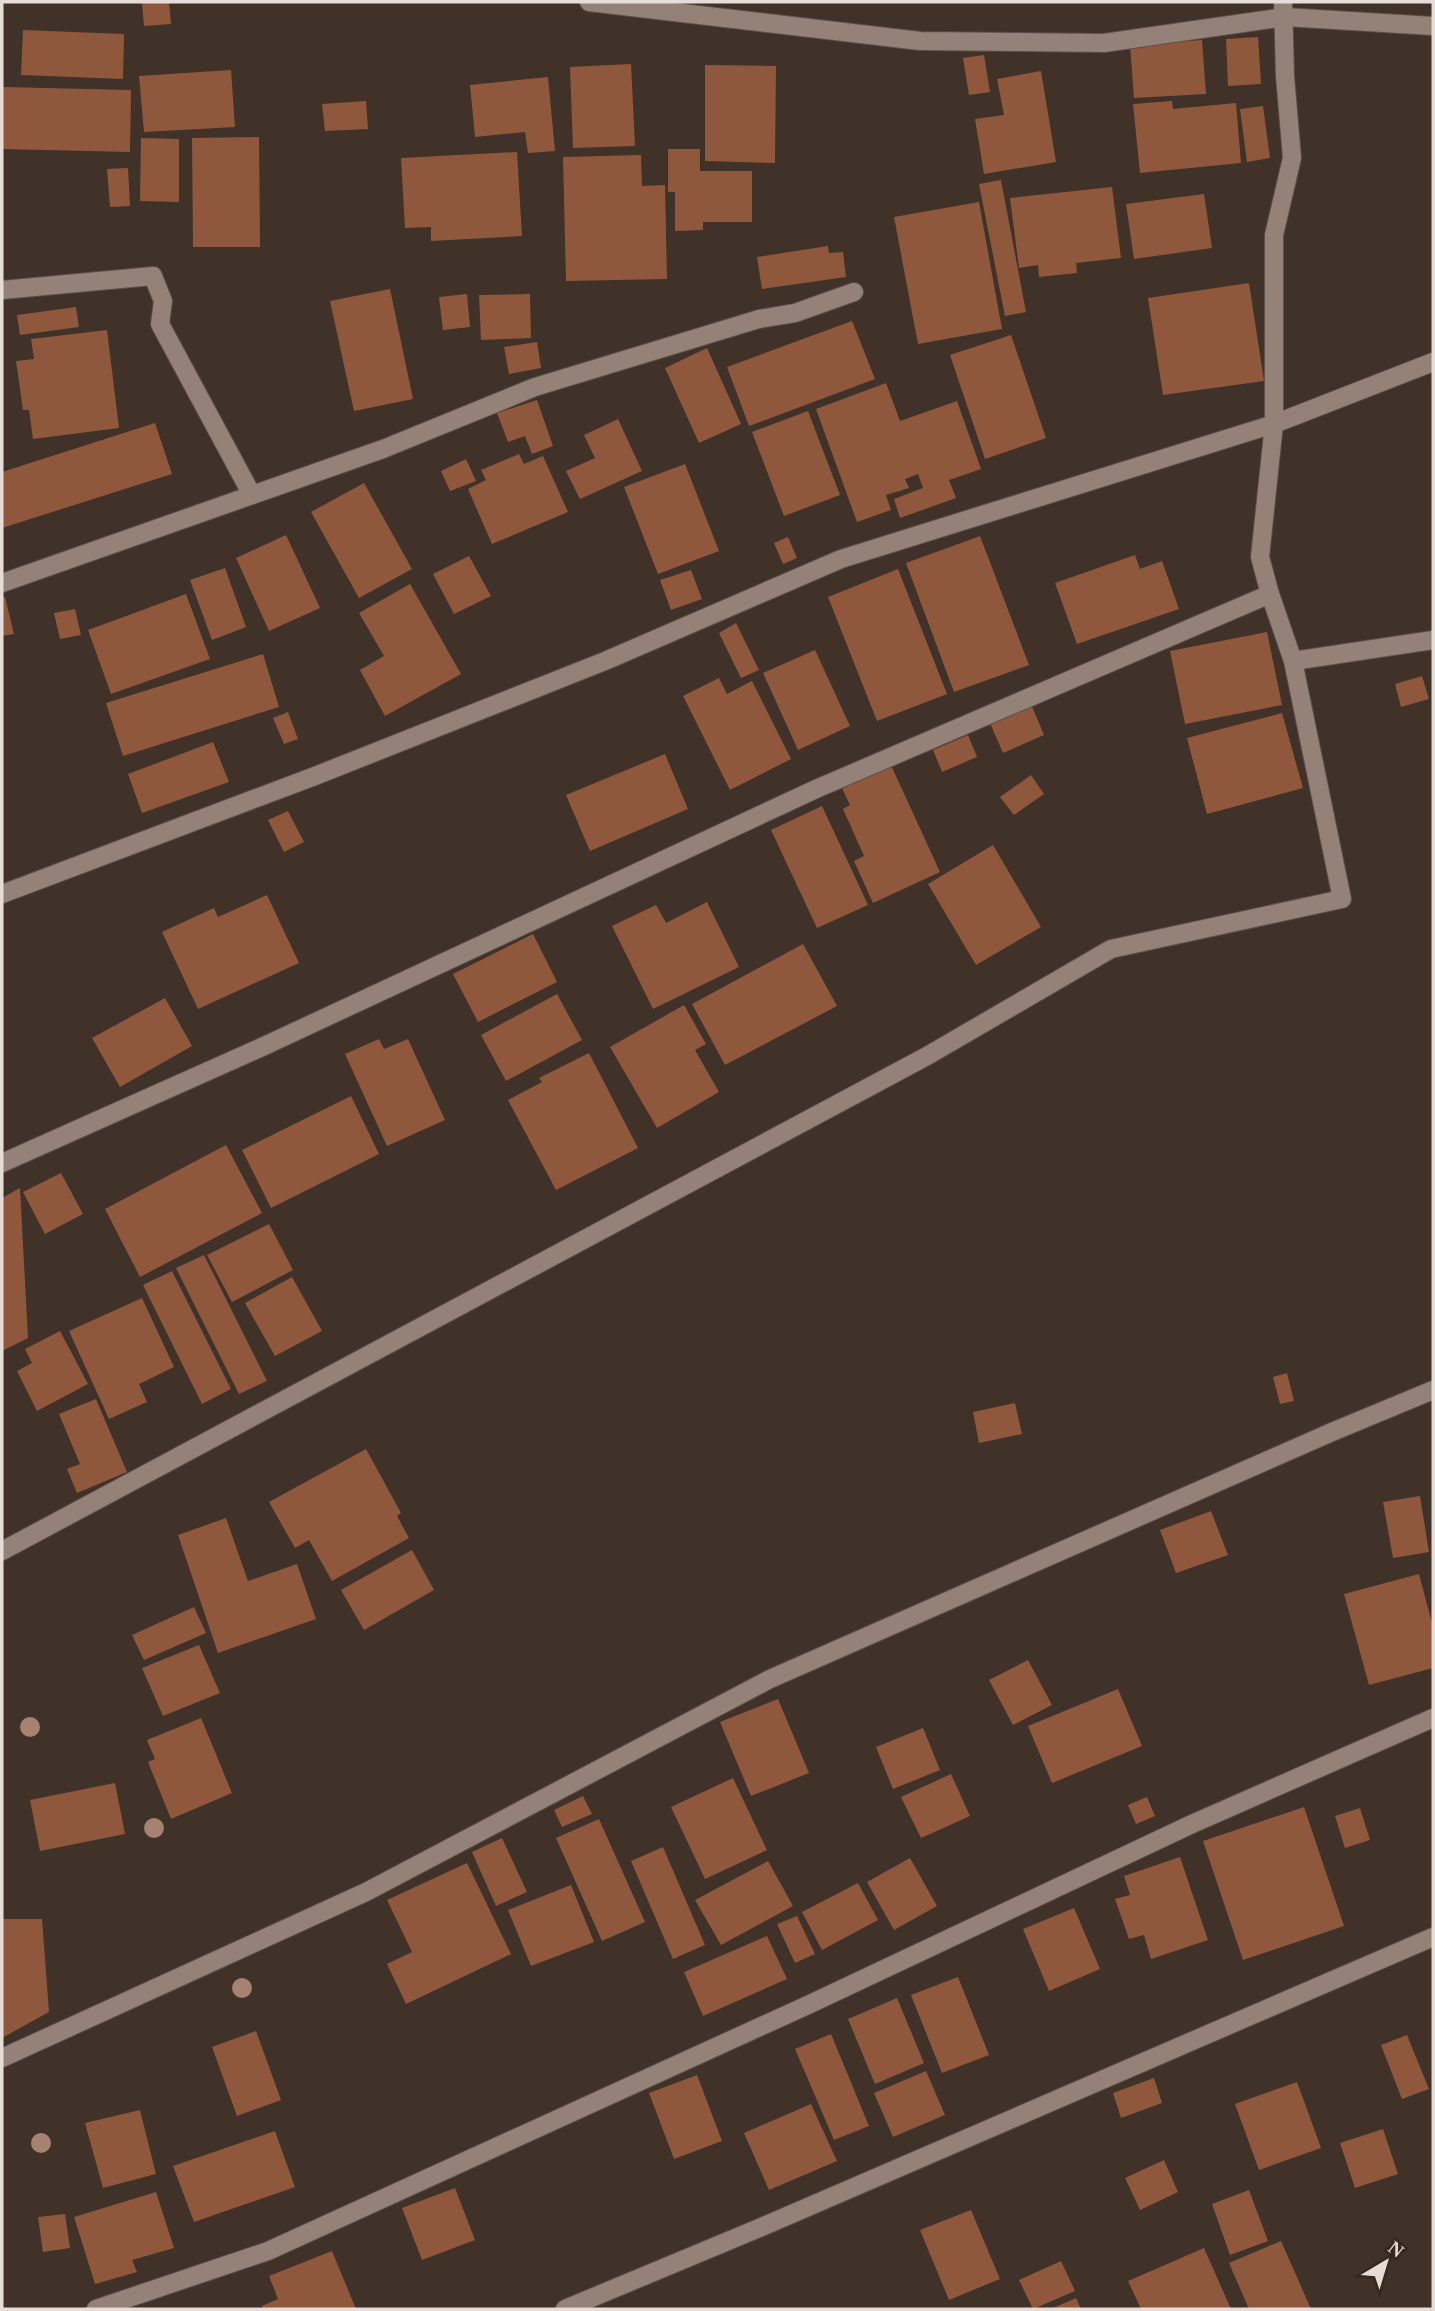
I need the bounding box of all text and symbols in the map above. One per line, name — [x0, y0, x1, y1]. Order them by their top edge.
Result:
north arrow — [1351, 2227, 1421, 2297]
text: N — [1384, 2236, 1408, 2262]

